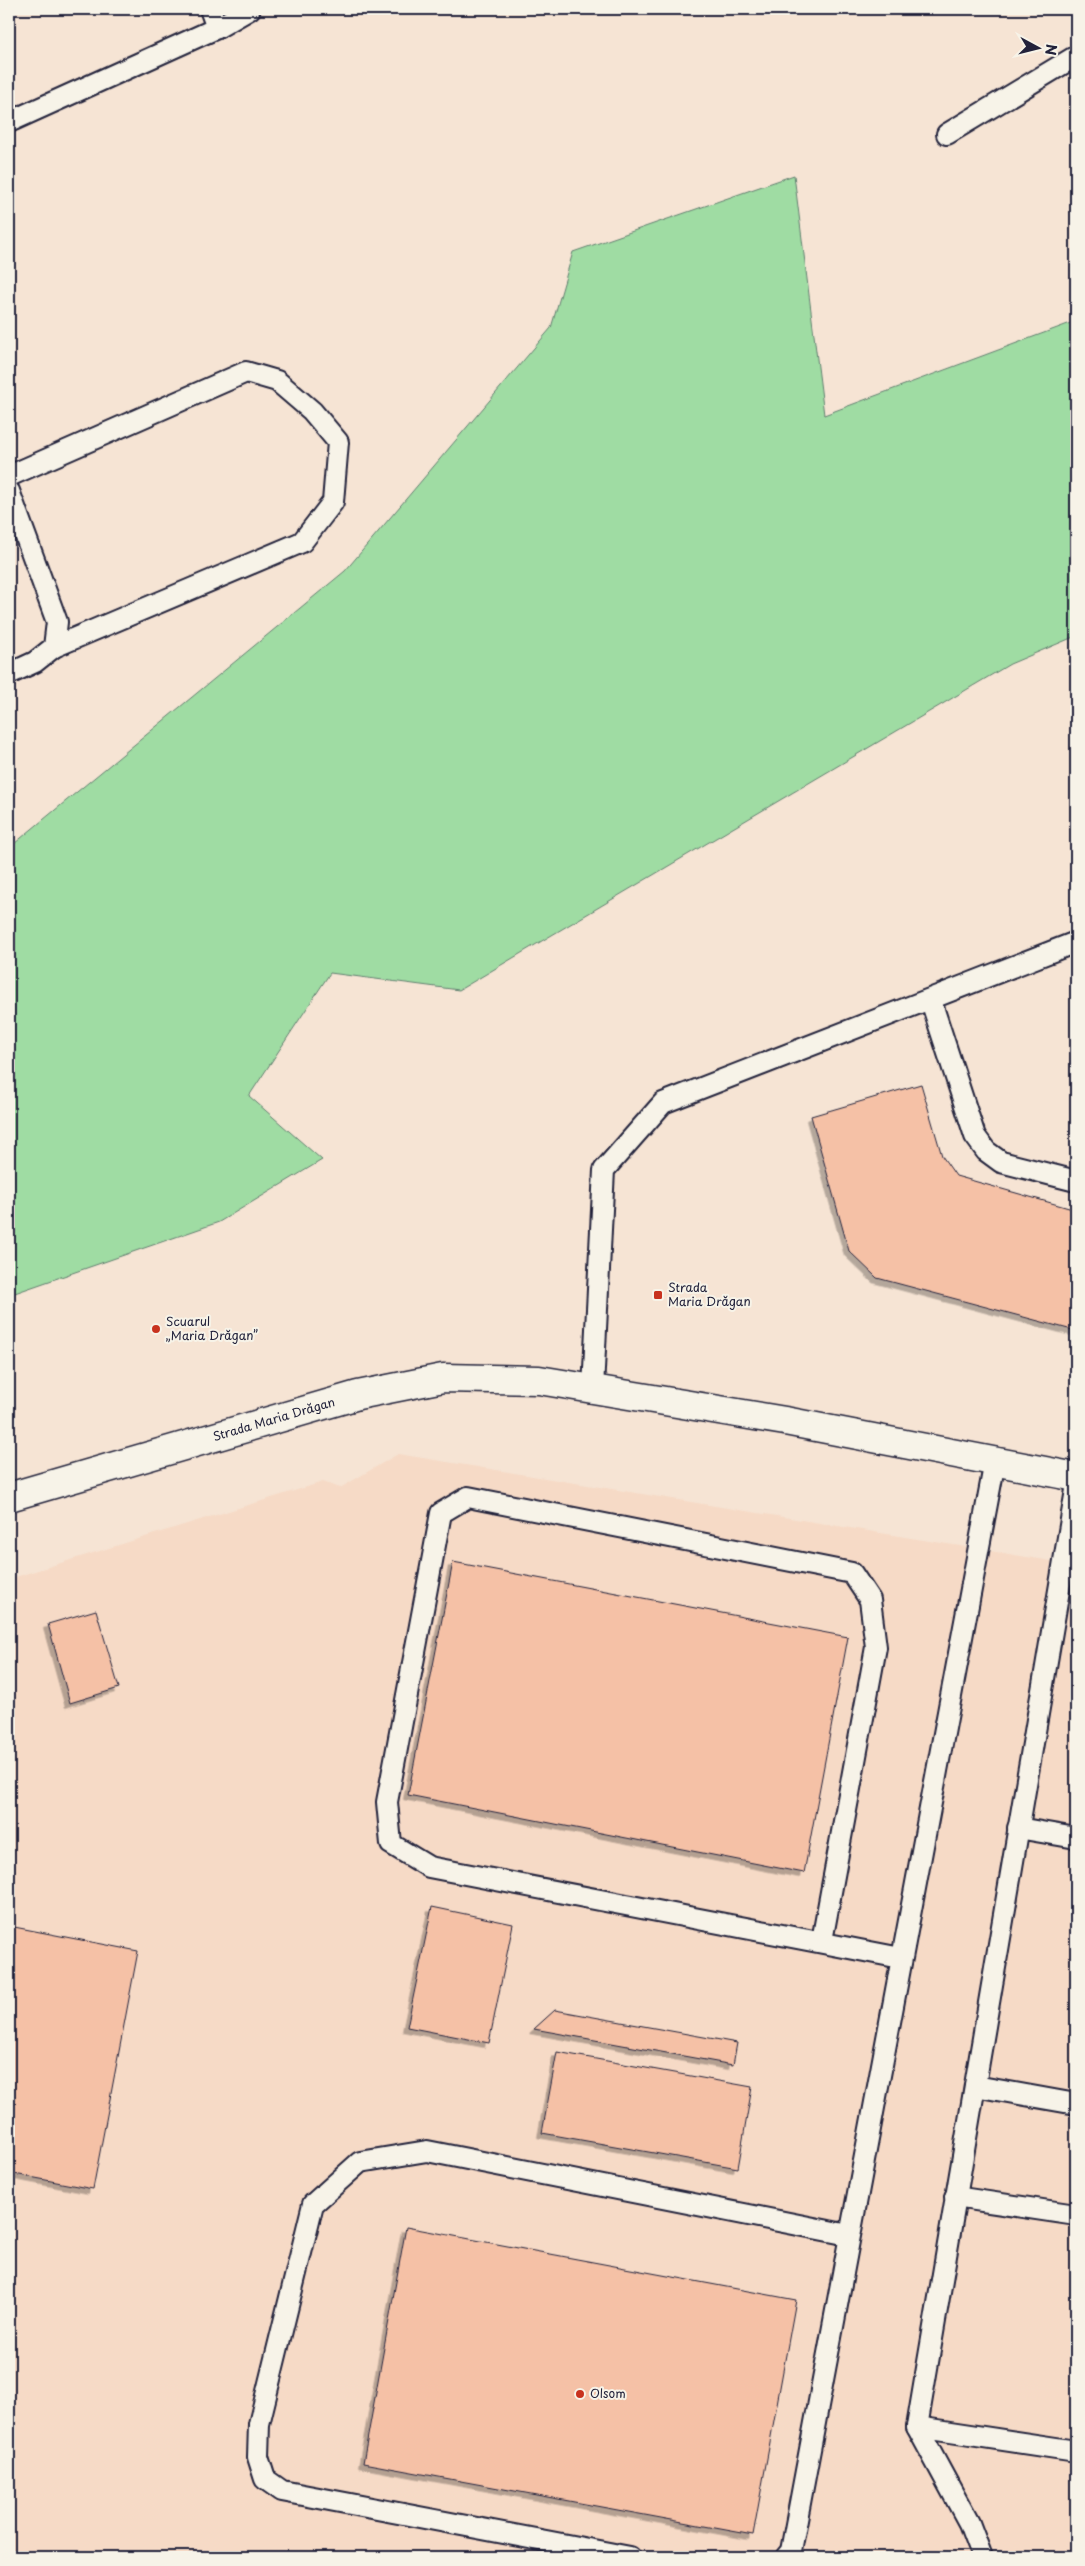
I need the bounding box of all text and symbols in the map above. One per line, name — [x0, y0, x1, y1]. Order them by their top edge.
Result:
north arrow — [1012, 22, 1062, 72]
text: N — [1040, 43, 1062, 56]
place label: Strada Maria Drăgan — [668, 1278, 751, 1310]
marker: Strada Maria Drăgan — [652, 1289, 664, 1301]
place label: Scuarul „Maria Drăgan” — [166, 1312, 258, 1344]
marker: Scuarul „Maria Drăgan” — [150, 1323, 162, 1335]
street label: Strada Maria Drăgan — [210, 1392, 337, 1445]
place label: Olsom — [590, 2384, 626, 2402]
marker: Olsom — [574, 2388, 586, 2400]

